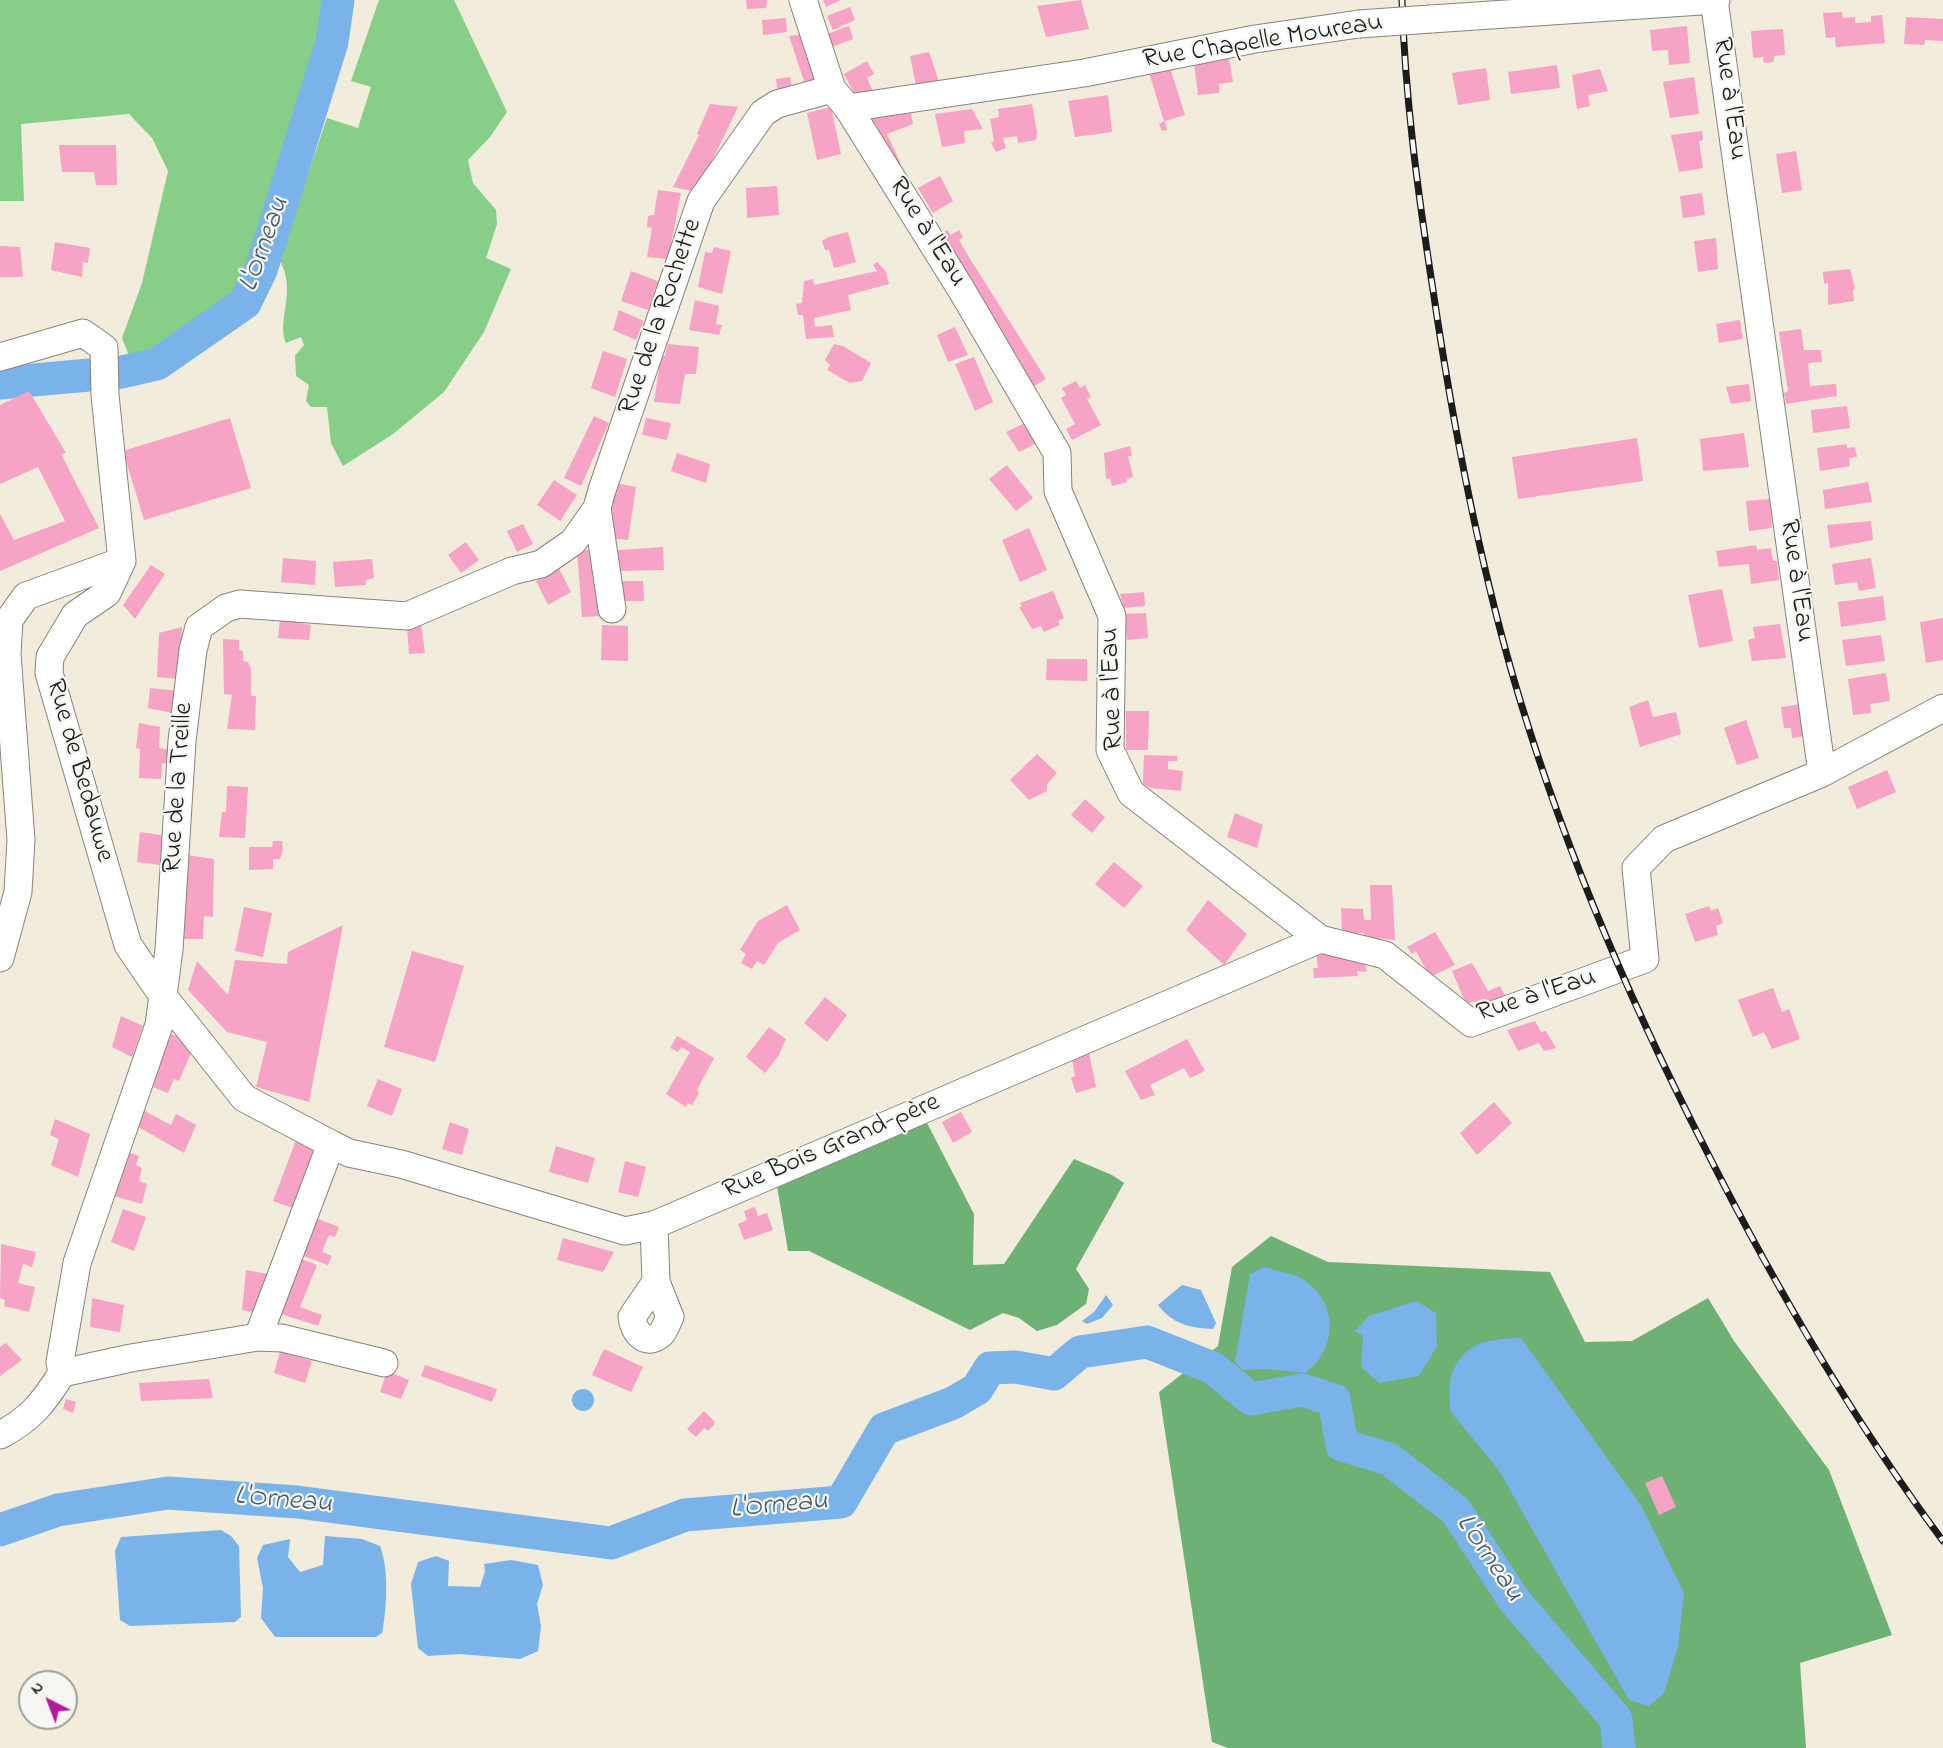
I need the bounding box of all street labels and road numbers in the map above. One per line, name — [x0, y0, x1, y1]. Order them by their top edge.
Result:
street label: Rue Chapelle Moureau — [1141, 8, 1385, 78]
street label: Rue à l'Eau — [1703, 36, 1753, 162]
street label: Rue à l'Eau — [880, 172, 972, 294]
street label: Rue de la Rochette — [613, 215, 711, 419]
street label: Rue à l'Eau — [1770, 518, 1820, 644]
street label: Rue à l'Eau — [1096, 627, 1132, 751]
street label: Rue de Bedauwe — [36, 676, 120, 866]
street label: Rue de la Treille — [158, 702, 202, 874]
street label: Rue à l'Eau — [1473, 963, 1601, 1031]
street label: Rue Bois Grand-père — [719, 1088, 945, 1208]

